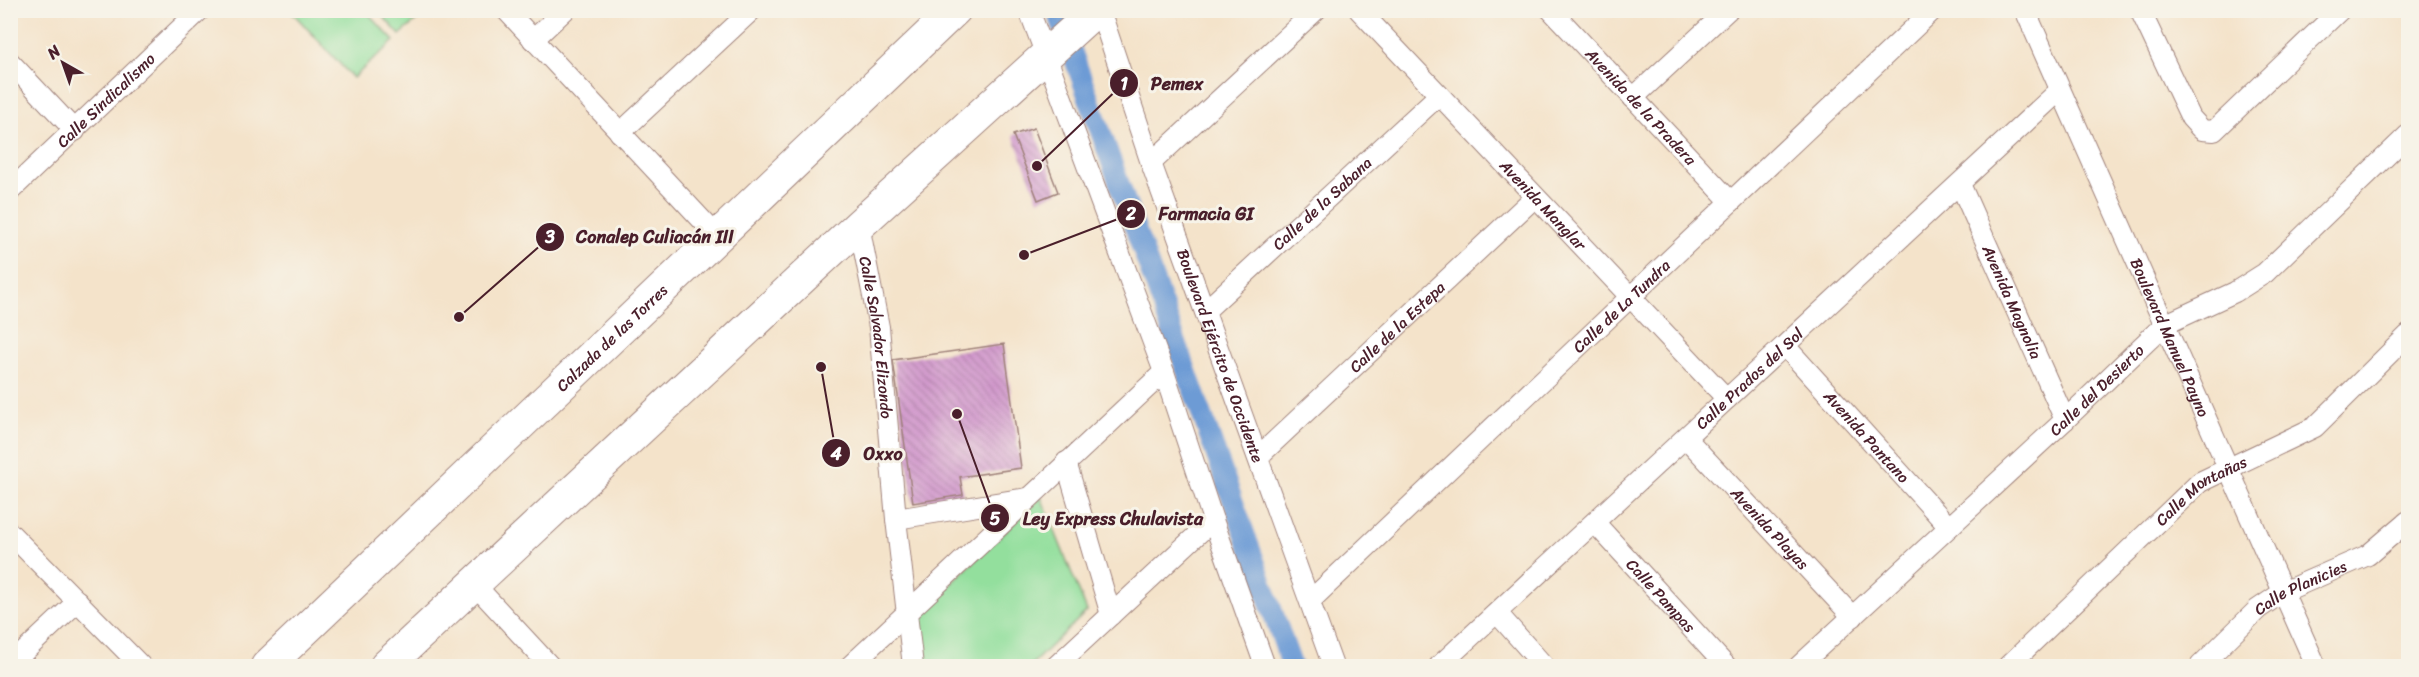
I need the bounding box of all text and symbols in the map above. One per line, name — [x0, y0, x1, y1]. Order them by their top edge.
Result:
north arrow — [33, 33, 93, 93]
text: N — [39, 37, 68, 67]
street label: Avenida de la Pradera — [1578, 40, 1705, 173]
street label: Calle Sindicalismo — [49, 45, 162, 155]
callout: Pemex — [1109, 65, 1215, 101]
text: 1 — [1120, 68, 1128, 100]
text: Pemex — [1151, 68, 1204, 100]
street label: Calle de la Sabana — [1265, 149, 1379, 257]
street label: Avenida Manglar — [1492, 152, 1595, 258]
callout: Farmacia GI — [1116, 196, 1265, 232]
text: 2 — [1125, 198, 1137, 230]
text: Farmacia GI — [1157, 198, 1255, 230]
callout: Conalep Culiacán III — [535, 219, 746, 255]
text: 3 — [544, 221, 555, 253]
text: Conalep Culiacán III — [575, 221, 734, 253]
street label: Avenida Magnolia — [1974, 239, 2051, 364]
street label: Boulevard Ejército de Occidente — [1169, 245, 1273, 467]
street label: Calle de La Tundra — [1565, 252, 1677, 360]
street label: Boulevard Manuel Payno — [2122, 253, 2218, 422]
street label: Calle Salvador Elizondo — [851, 254, 902, 420]
street label: Calle de la Estepa — [1342, 274, 1452, 380]
street label: Calzada de las Torres — [549, 276, 675, 399]
street label: Calle Prados del Sol — [1688, 320, 1811, 436]
street label: Calle del Desierto — [2042, 337, 2151, 443]
street label: Avenida Pantano — [1816, 382, 1917, 490]
callout: Oxxo — [821, 435, 914, 471]
text: 4 — [829, 438, 842, 470]
text: Oxxo — [863, 438, 903, 470]
street label: Calle Montañas — [2148, 447, 2252, 533]
street label: Avenida Playas — [1723, 479, 1817, 577]
callout: Ley Express Chulavista — [980, 500, 1215, 536]
text: 5 — [990, 503, 1001, 535]
text: Ley Express Chulavista — [1023, 503, 1204, 535]
street label: Calle Pampas — [1619, 551, 1704, 640]
street label: Calle Planicies — [2247, 551, 2352, 623]

